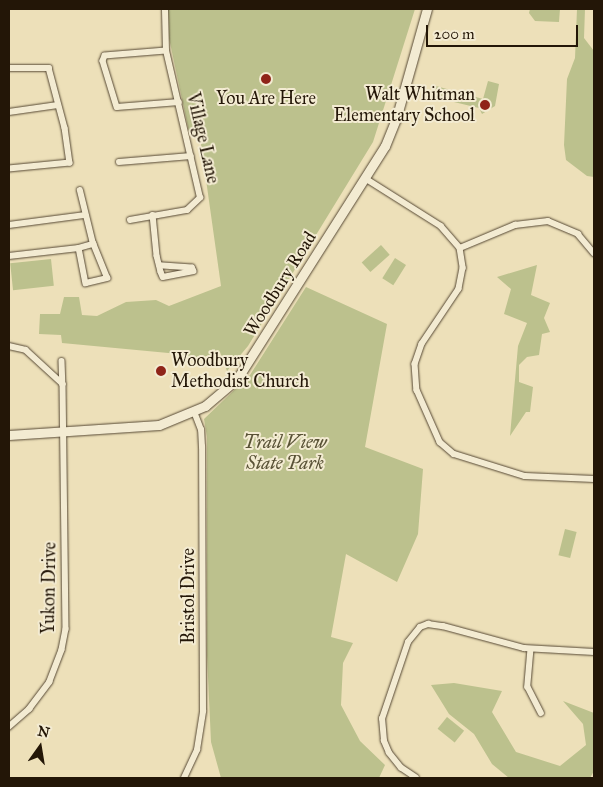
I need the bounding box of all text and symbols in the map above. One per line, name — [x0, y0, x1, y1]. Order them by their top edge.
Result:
scale bar — [428, 15, 580, 47]
text: 200 m — [434, 25, 475, 43]
marker: You Are Here — [260, 73, 272, 85]
place label: Walt Whitman Elementary School — [333, 84, 475, 126]
place label: You Are Here — [216, 87, 316, 109]
street label: Village Lane — [182, 90, 224, 186]
marker: Walt Whitman Elementary School — [479, 99, 491, 111]
street label: Woodbury Road — [239, 228, 321, 340]
place label: Woodbury Methodist Church — [171, 350, 309, 392]
marker: Woodbury Methodist Church — [155, 365, 167, 377]
park label: Trail View State Park — [243, 432, 327, 474]
street label: Yukon Drive — [37, 542, 61, 634]
street label: Bristol Drive — [177, 548, 199, 644]
north arrow — [15, 722, 65, 772]
text: N — [36, 722, 51, 742]

